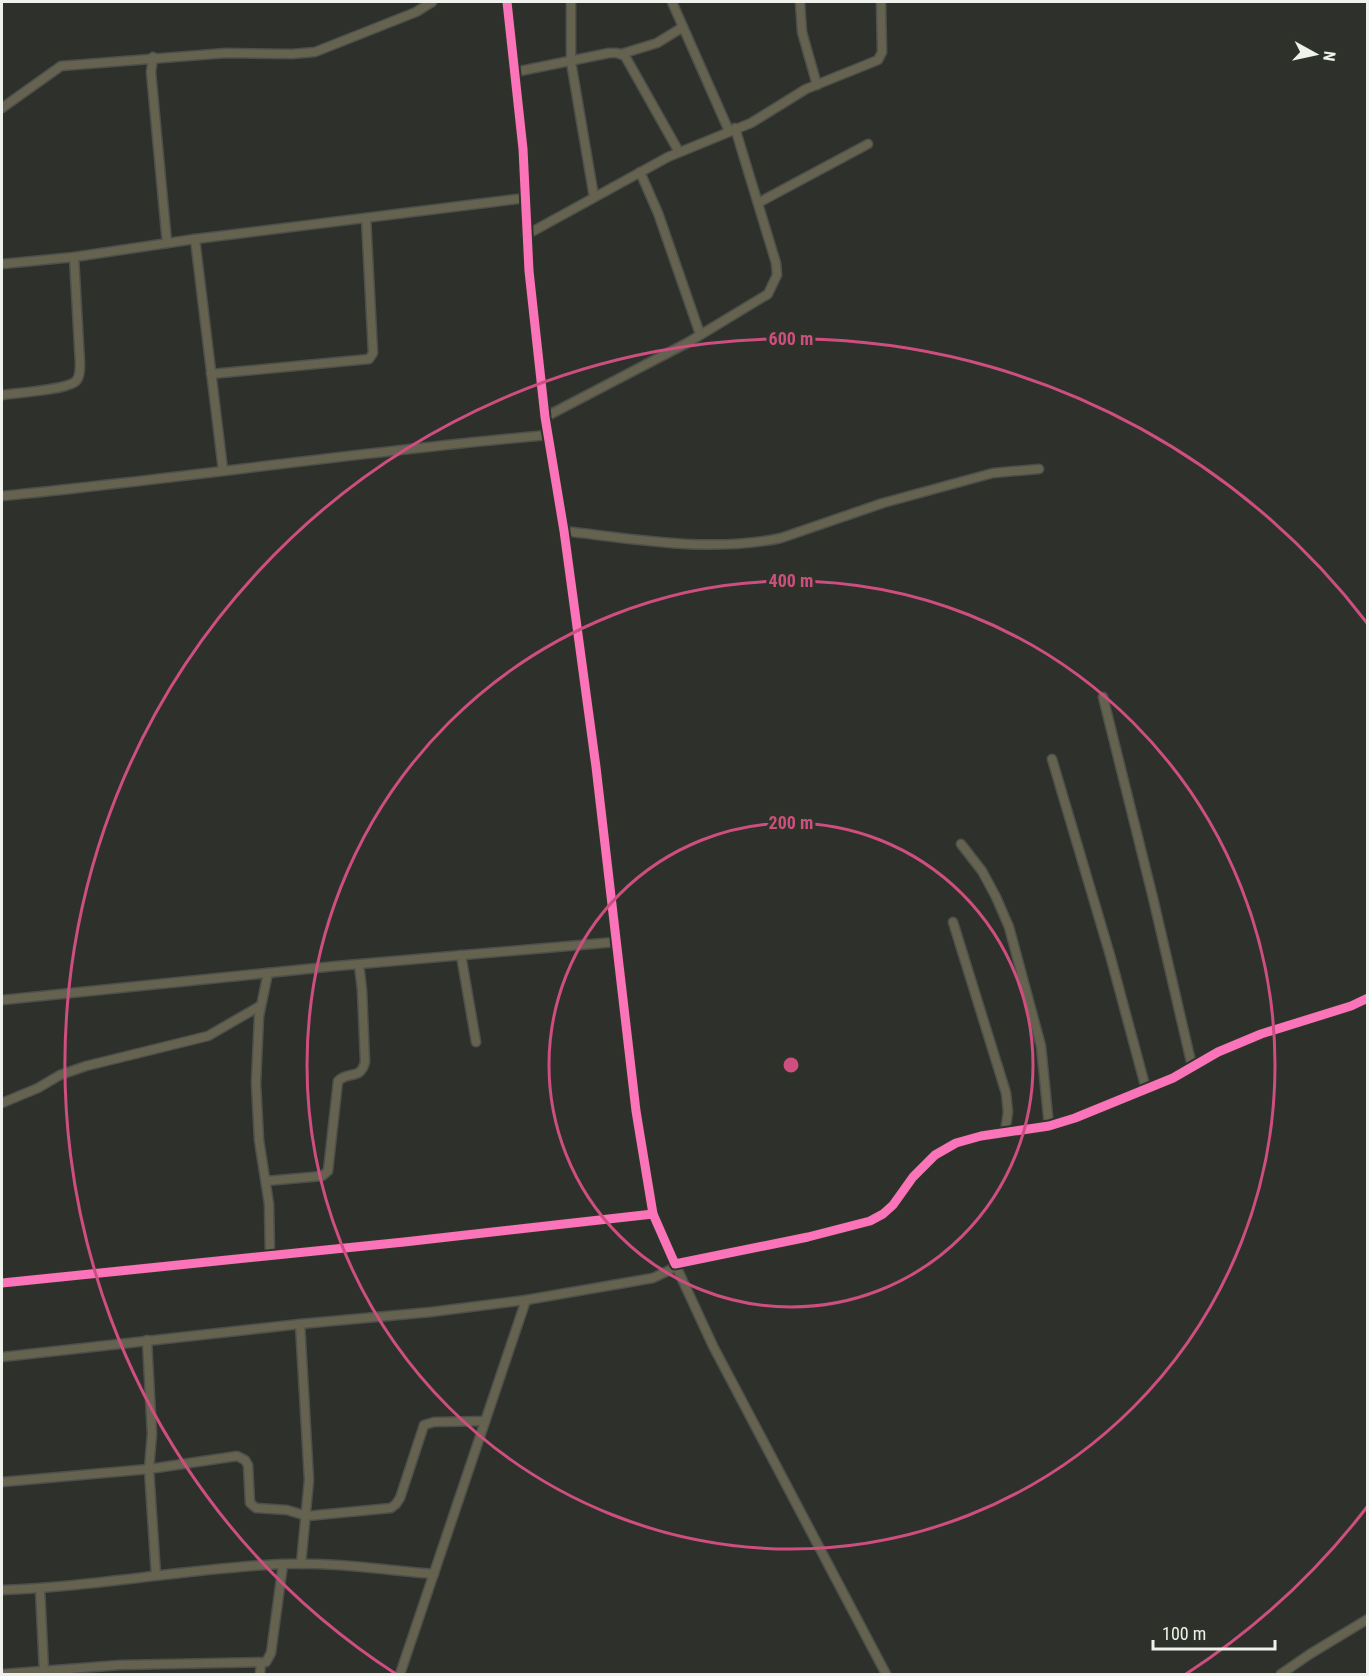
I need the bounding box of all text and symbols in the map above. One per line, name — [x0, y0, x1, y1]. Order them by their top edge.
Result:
north arrow — [1285, 24, 1345, 84]
text: N — [1319, 50, 1339, 62]
text: 600 m — [769, 328, 813, 349]
text: 400 m — [769, 570, 813, 591]
text: 200 m — [769, 812, 813, 833]
centre of rings — [781, 1055, 801, 1075]
scale bar — [1153, 1613, 1274, 1651]
text: 100 m — [1162, 1623, 1206, 1644]

